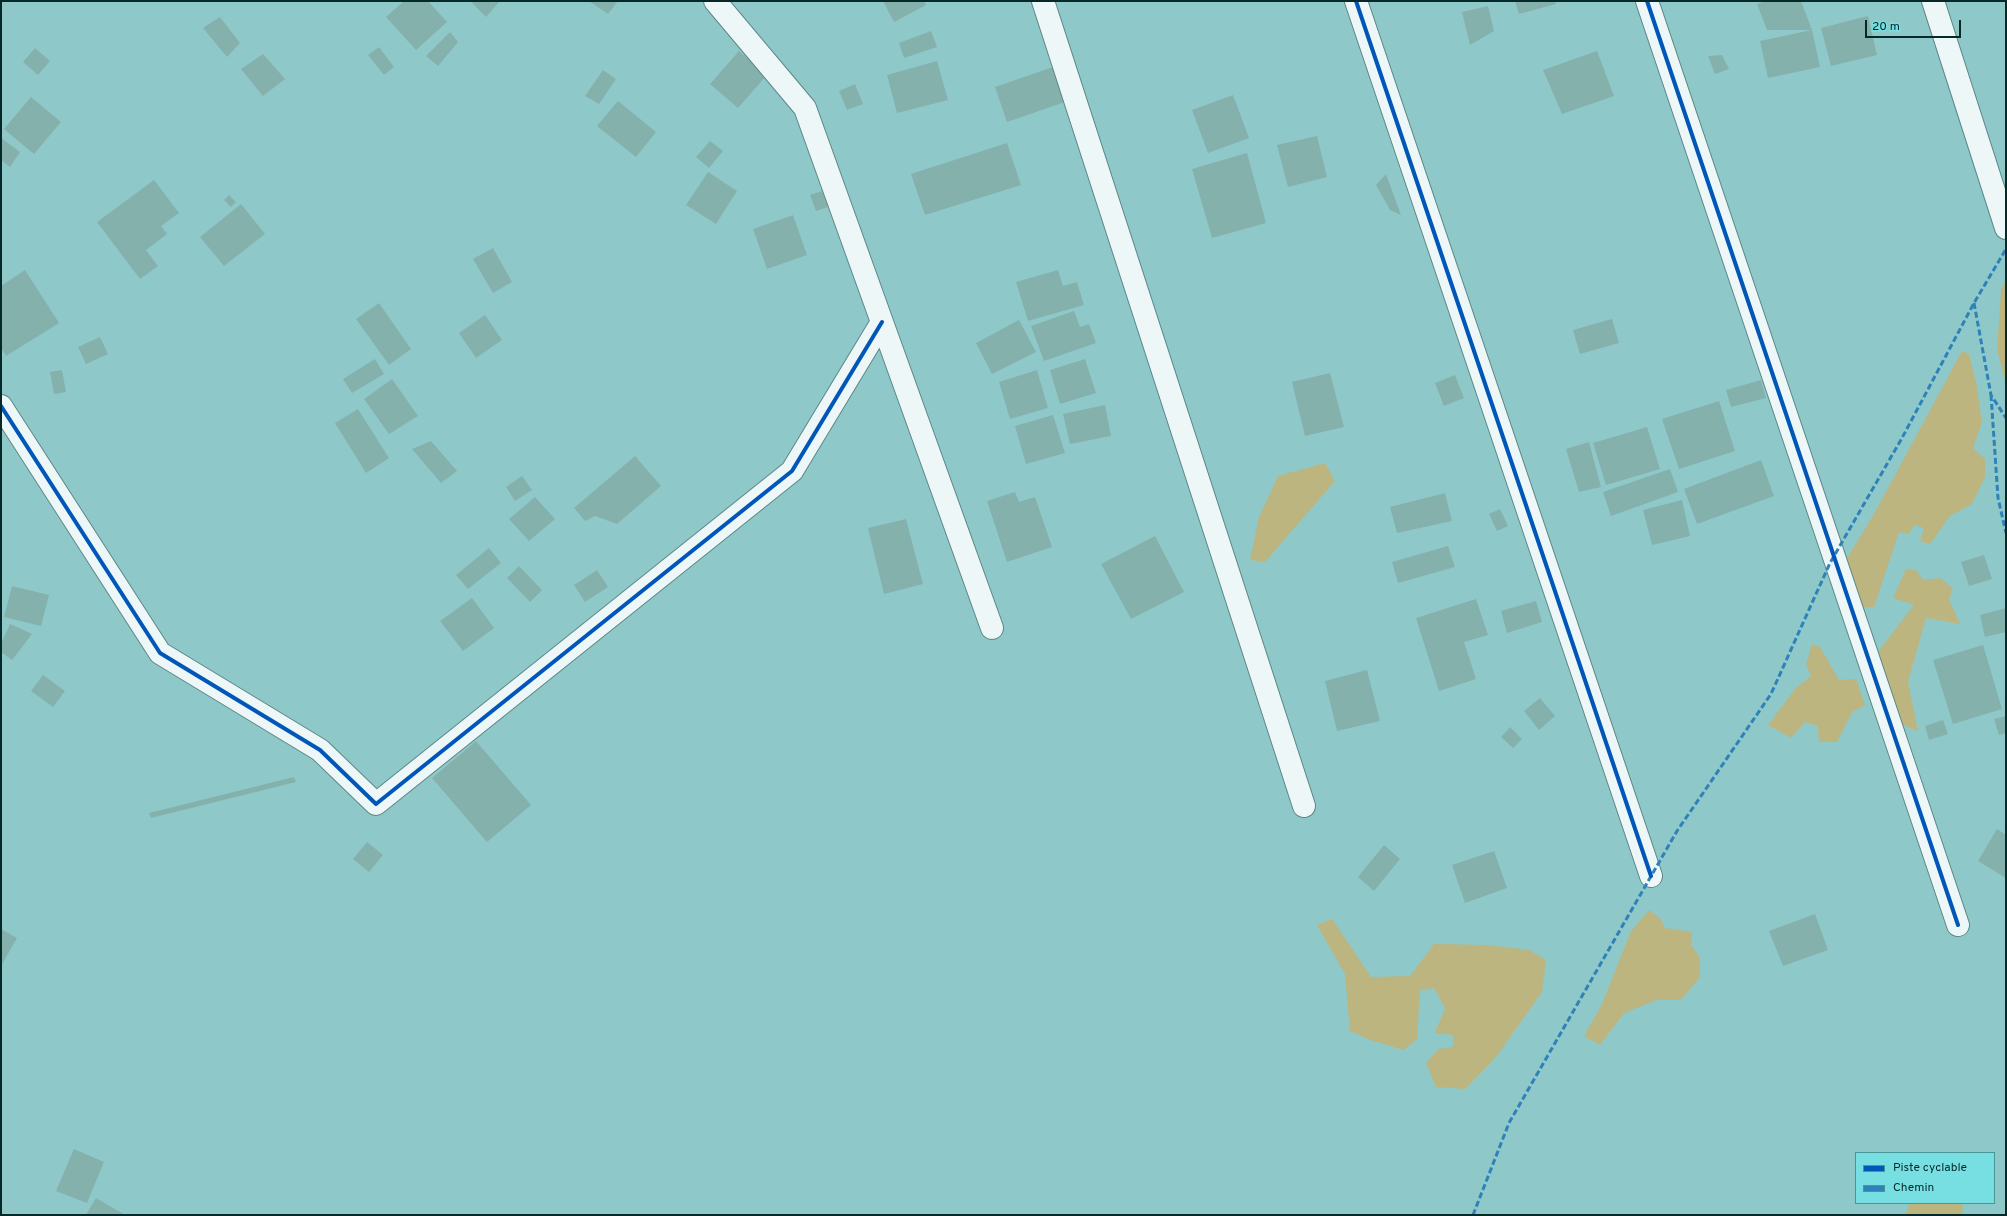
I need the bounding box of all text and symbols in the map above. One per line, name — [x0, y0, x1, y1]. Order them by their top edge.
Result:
scale bar — [1867, 12, 1963, 38]
text: 20 m — [1872, 19, 1900, 35]
legend — [1855, 1152, 1995, 1204]
text: Piste cyclable — [1893, 1160, 1967, 1176]
text: Chemin — [1893, 1180, 1934, 1196]

